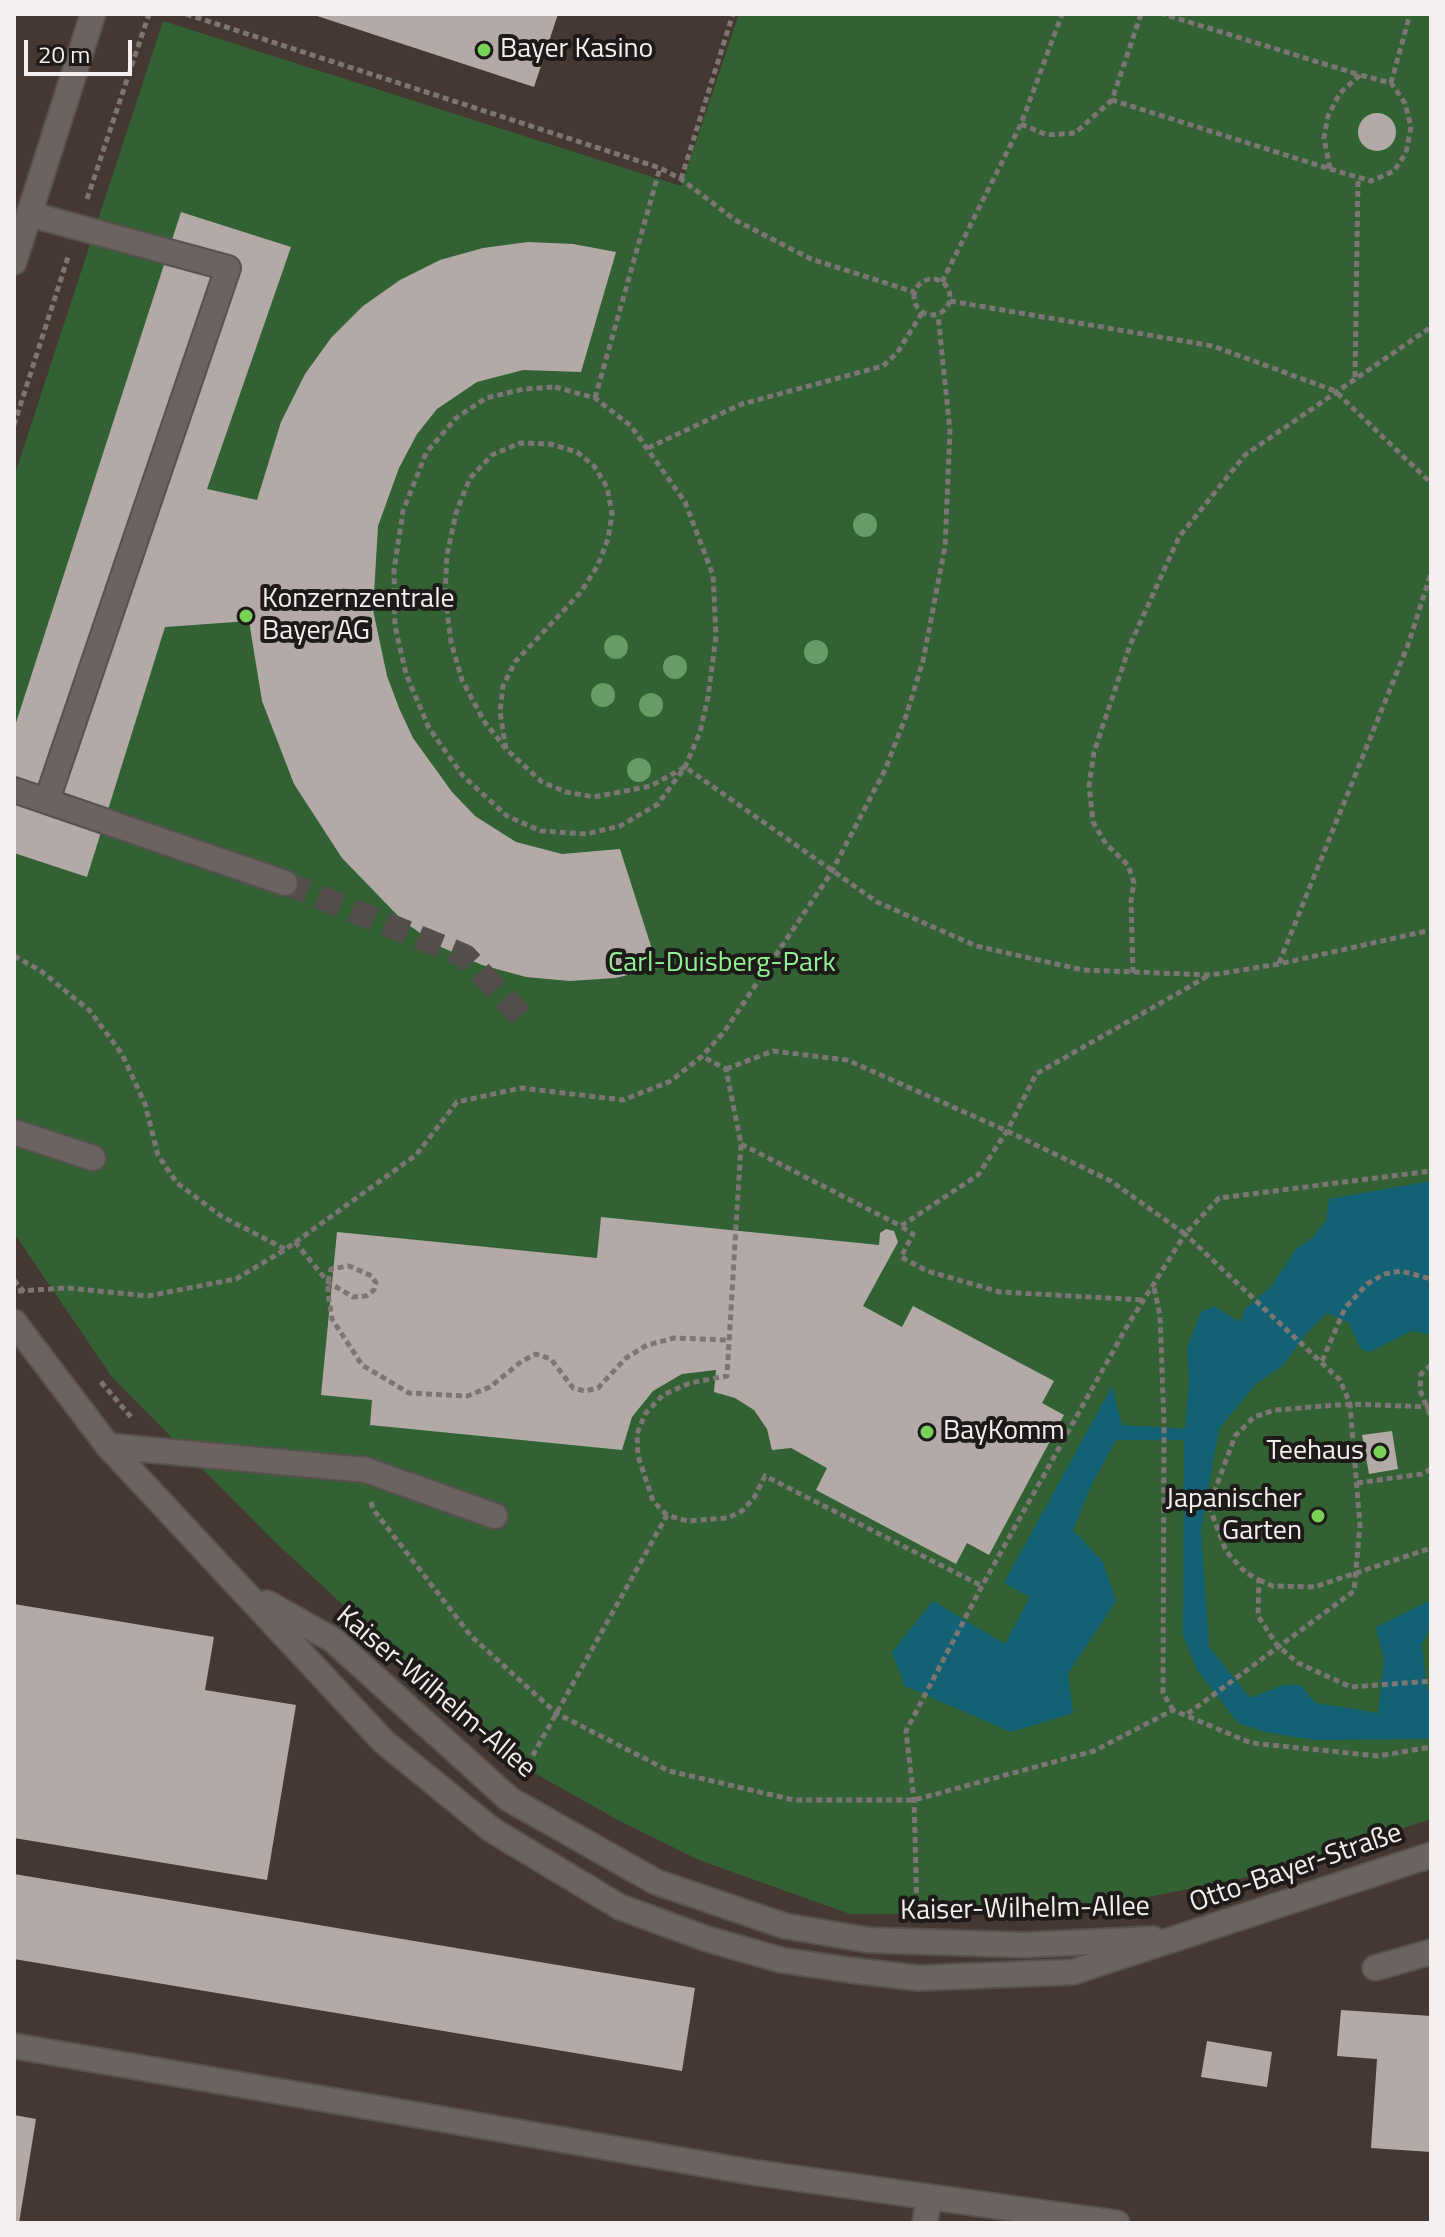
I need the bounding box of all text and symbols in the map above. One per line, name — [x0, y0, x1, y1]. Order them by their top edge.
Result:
scale bar — [28, 24, 136, 74]
place label: Bayer Kasino — [500, 33, 653, 67]
text: 20 m — [38, 36, 90, 72]
marker: Bayer Kasino — [475, 41, 493, 59]
place label: Konzernzentrale Bayer AG — [262, 583, 455, 649]
marker: Konzernzentrale Bayer AG — [237, 607, 255, 625]
park label: Carl-Duisberg-Park — [608, 947, 836, 981]
place label: BayKomm — [943, 1415, 1065, 1449]
marker: BayKomm — [918, 1423, 936, 1441]
place label: Teehaus — [1267, 1435, 1364, 1469]
marker: Teehaus — [1371, 1443, 1389, 1461]
place label: Japanischer Garten — [1166, 1483, 1302, 1549]
marker: Japanischer Garten — [1309, 1507, 1327, 1525]
street label: Kaiser-Wilhelm-Allee — [329, 1600, 541, 1786]
street label: Otto-Bayer-Straße — [1185, 1817, 1407, 1921]
street label: Kaiser-Wilhelm-Allee — [900, 1891, 1150, 1929]

